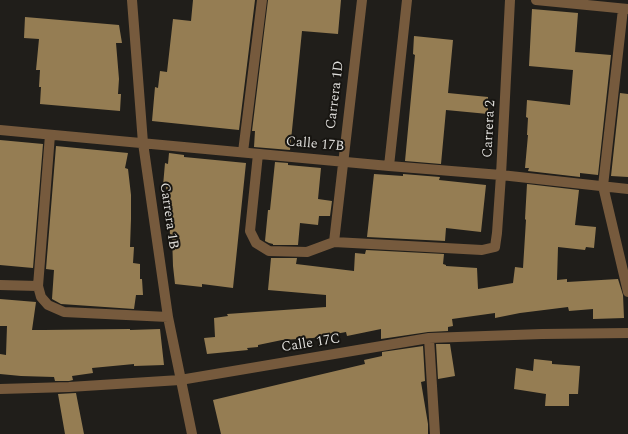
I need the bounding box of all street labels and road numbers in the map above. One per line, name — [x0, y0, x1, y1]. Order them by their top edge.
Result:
street label: Carrera 1D — [323, 60, 349, 130]
street label: Carrera 2 — [480, 100, 500, 158]
street label: Calle 17B — [285, 134, 345, 156]
street label: Carrera 1B — [155, 182, 181, 250]
street label: Calle 17C — [280, 331, 342, 357]

